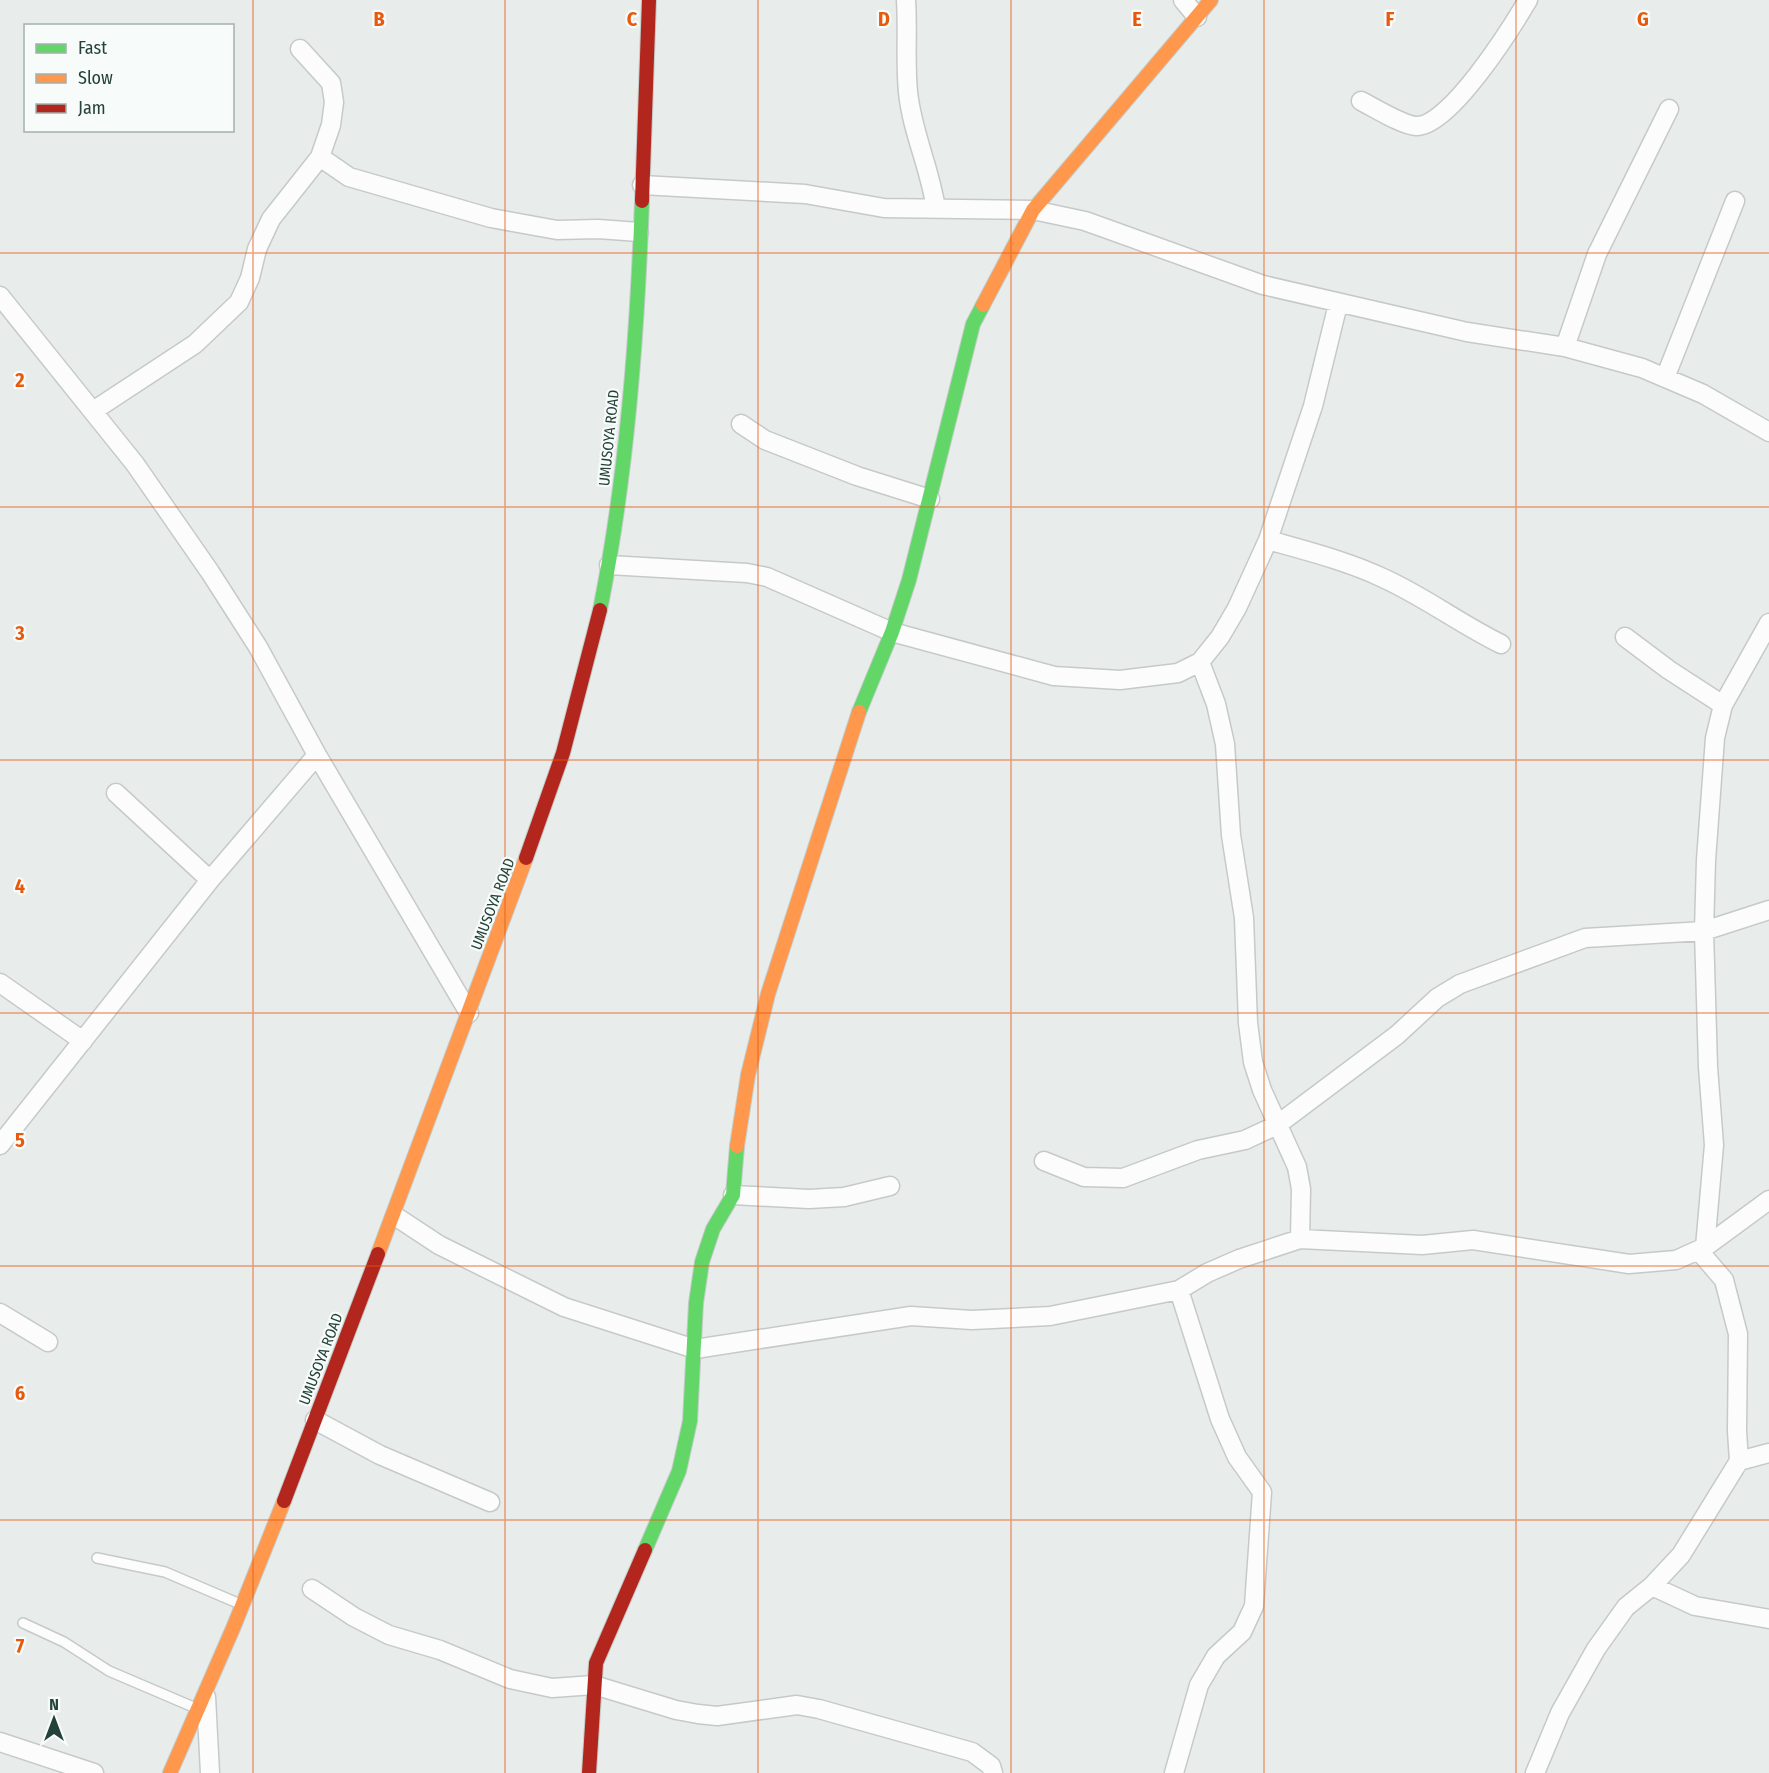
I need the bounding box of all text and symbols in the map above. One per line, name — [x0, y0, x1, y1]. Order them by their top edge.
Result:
text: B — [373, 7, 385, 31]
text: C — [627, 7, 638, 31]
text: D — [878, 7, 890, 31]
text: E — [1132, 7, 1142, 31]
text: F — [1386, 7, 1395, 31]
text: G — [1637, 7, 1649, 31]
legend — [24, 24, 234, 132]
text: Fast — [78, 37, 107, 59]
text: Slow — [78, 67, 113, 89]
text: Jam — [78, 97, 106, 119]
text: 2 — [14, 368, 25, 392]
street label: UMUSOYA ROAD — [595, 389, 623, 487]
text: 3 — [14, 621, 25, 645]
street label: UMUSOYA ROAD — [467, 856, 519, 952]
text: 4 — [15, 874, 25, 898]
text: 5 — [15, 1128, 25, 1152]
street label: UMUSOYA ROAD — [295, 1311, 347, 1407]
text: 6 — [15, 1381, 25, 1405]
text: 7 — [16, 1634, 25, 1658]
north arrow — [24, 1689, 84, 1749]
text: N — [49, 1695, 59, 1714]

